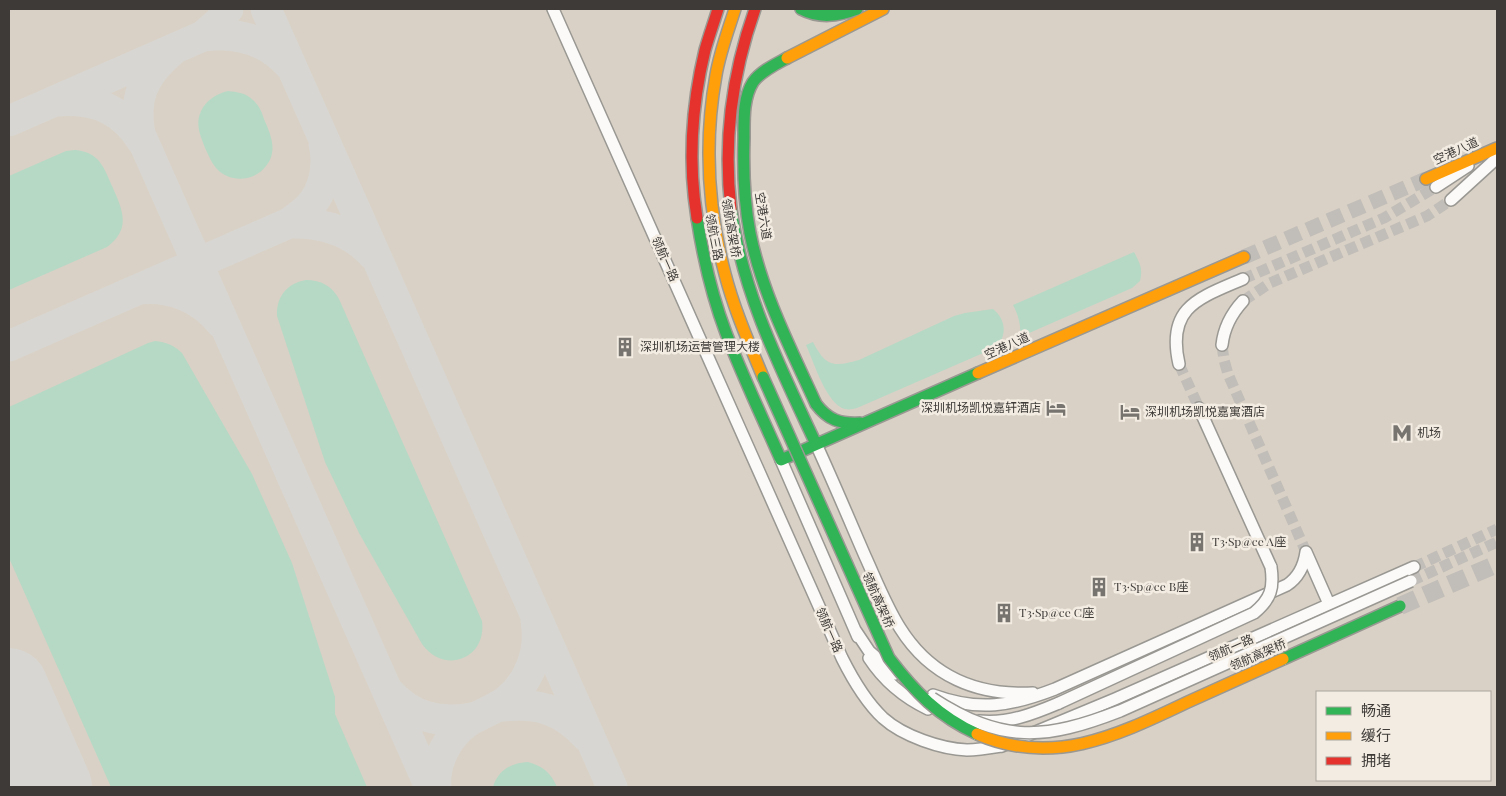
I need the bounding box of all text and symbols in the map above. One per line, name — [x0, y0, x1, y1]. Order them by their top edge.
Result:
street label: 空港八道 — [1430, 133, 1481, 167]
street label: 空港六道 — [752, 191, 776, 241]
street label: 领航高架桥 — [719, 197, 745, 259]
street label: 领航三路 — [703, 212, 727, 262]
street label: 领航一路 — [649, 233, 683, 284]
street label: 空港八道 — [981, 328, 1032, 362]
building icon: 深圳机场运营管理大楼 — [614, 336, 636, 358]
place label: 深圳机场运营管理大楼 — [640, 338, 760, 354]
hotel icon: 深圳机场凯悦嘉轩酒店 — [1045, 397, 1067, 419]
place label: 深圳机场凯悦嘉轩酒店 — [921, 399, 1041, 415]
hotel icon: 深圳机场凯悦嘉寓酒店 — [1119, 401, 1141, 423]
place label: 深圳机场凯悦嘉寓酒店 — [1145, 403, 1265, 419]
metro station icon: 机场 — [1391, 422, 1413, 444]
place label: 机场 — [1417, 424, 1441, 440]
building icon: T3·Sp@ce A座 — [1186, 531, 1208, 553]
place label: T3·Sp@ce A座 — [1212, 533, 1286, 549]
street label: 领航高架桥 — [859, 569, 898, 630]
building icon: T3·Sp@ce B座 — [1088, 576, 1110, 598]
place label: T3·Sp@ce B座 — [1114, 578, 1188, 594]
building icon: T3·Sp@ce C座 — [993, 602, 1015, 624]
street label: 领航一路 — [813, 604, 847, 655]
place label: T3·Sp@ce C座 — [1019, 604, 1094, 620]
street label: 领航一路 — [1205, 630, 1256, 664]
street label: 领航高架桥 — [1227, 635, 1288, 674]
legend — [1316, 691, 1491, 781]
text: 畅通 — [1361, 700, 1391, 720]
text: 缓行 — [1361, 725, 1391, 745]
text: 拥堵 — [1361, 750, 1391, 770]

